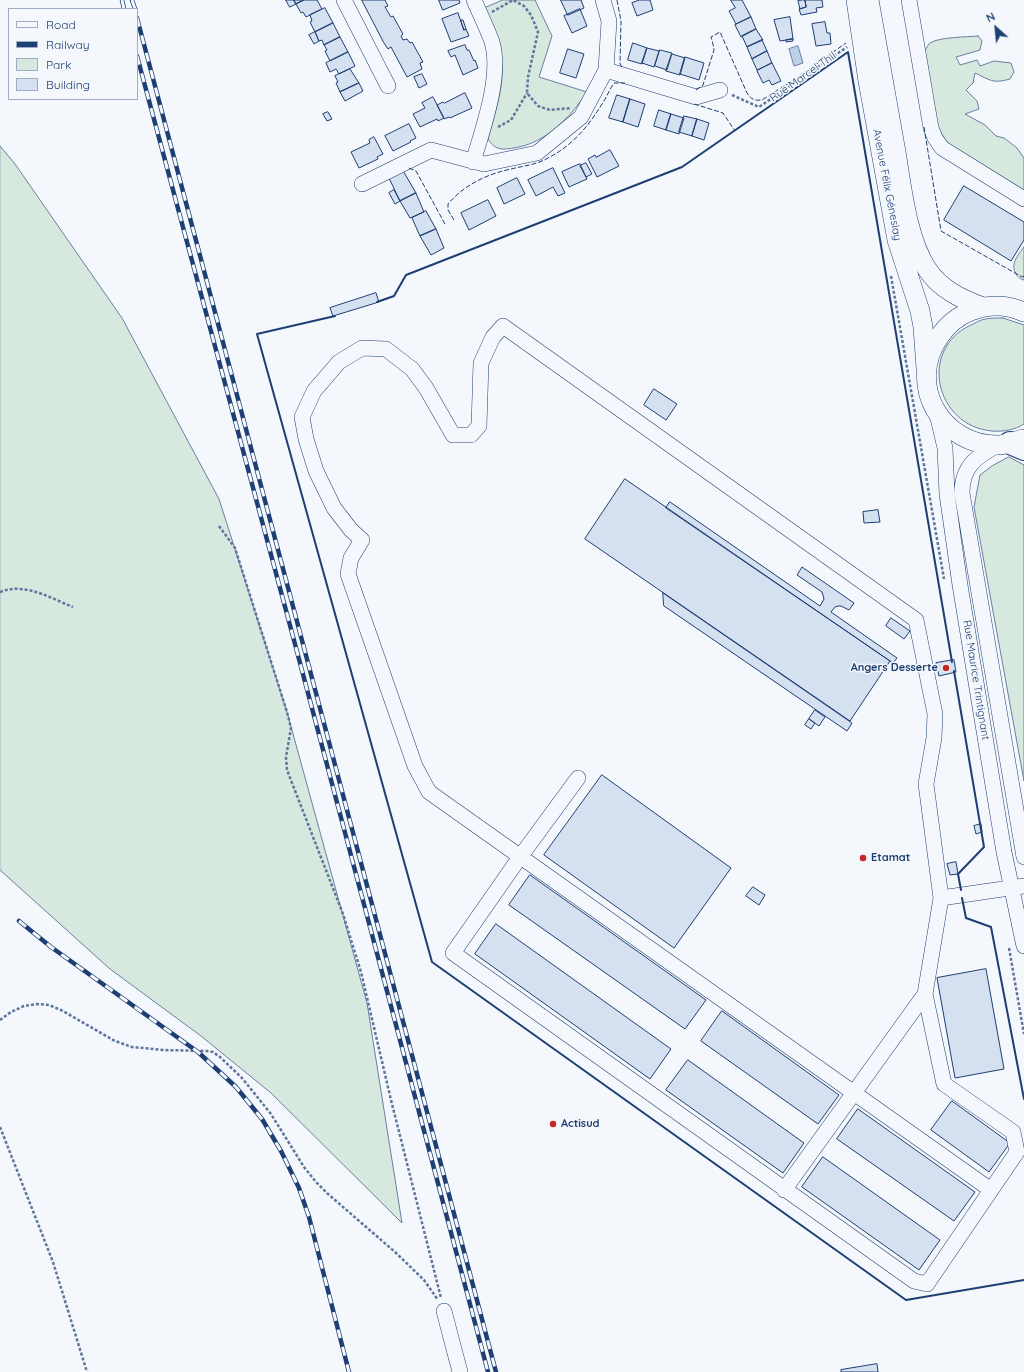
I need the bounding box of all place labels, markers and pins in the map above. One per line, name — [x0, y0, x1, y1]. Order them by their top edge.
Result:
place label: Angers Desserte — [851, 661, 938, 675]
marker: Angers Desserte — [941, 663, 951, 673]
place label: Etamat — [871, 851, 910, 865]
marker: Etamat — [858, 853, 868, 863]
place label: Actisud — [561, 1117, 600, 1131]
marker: Actisud — [548, 1119, 558, 1129]

